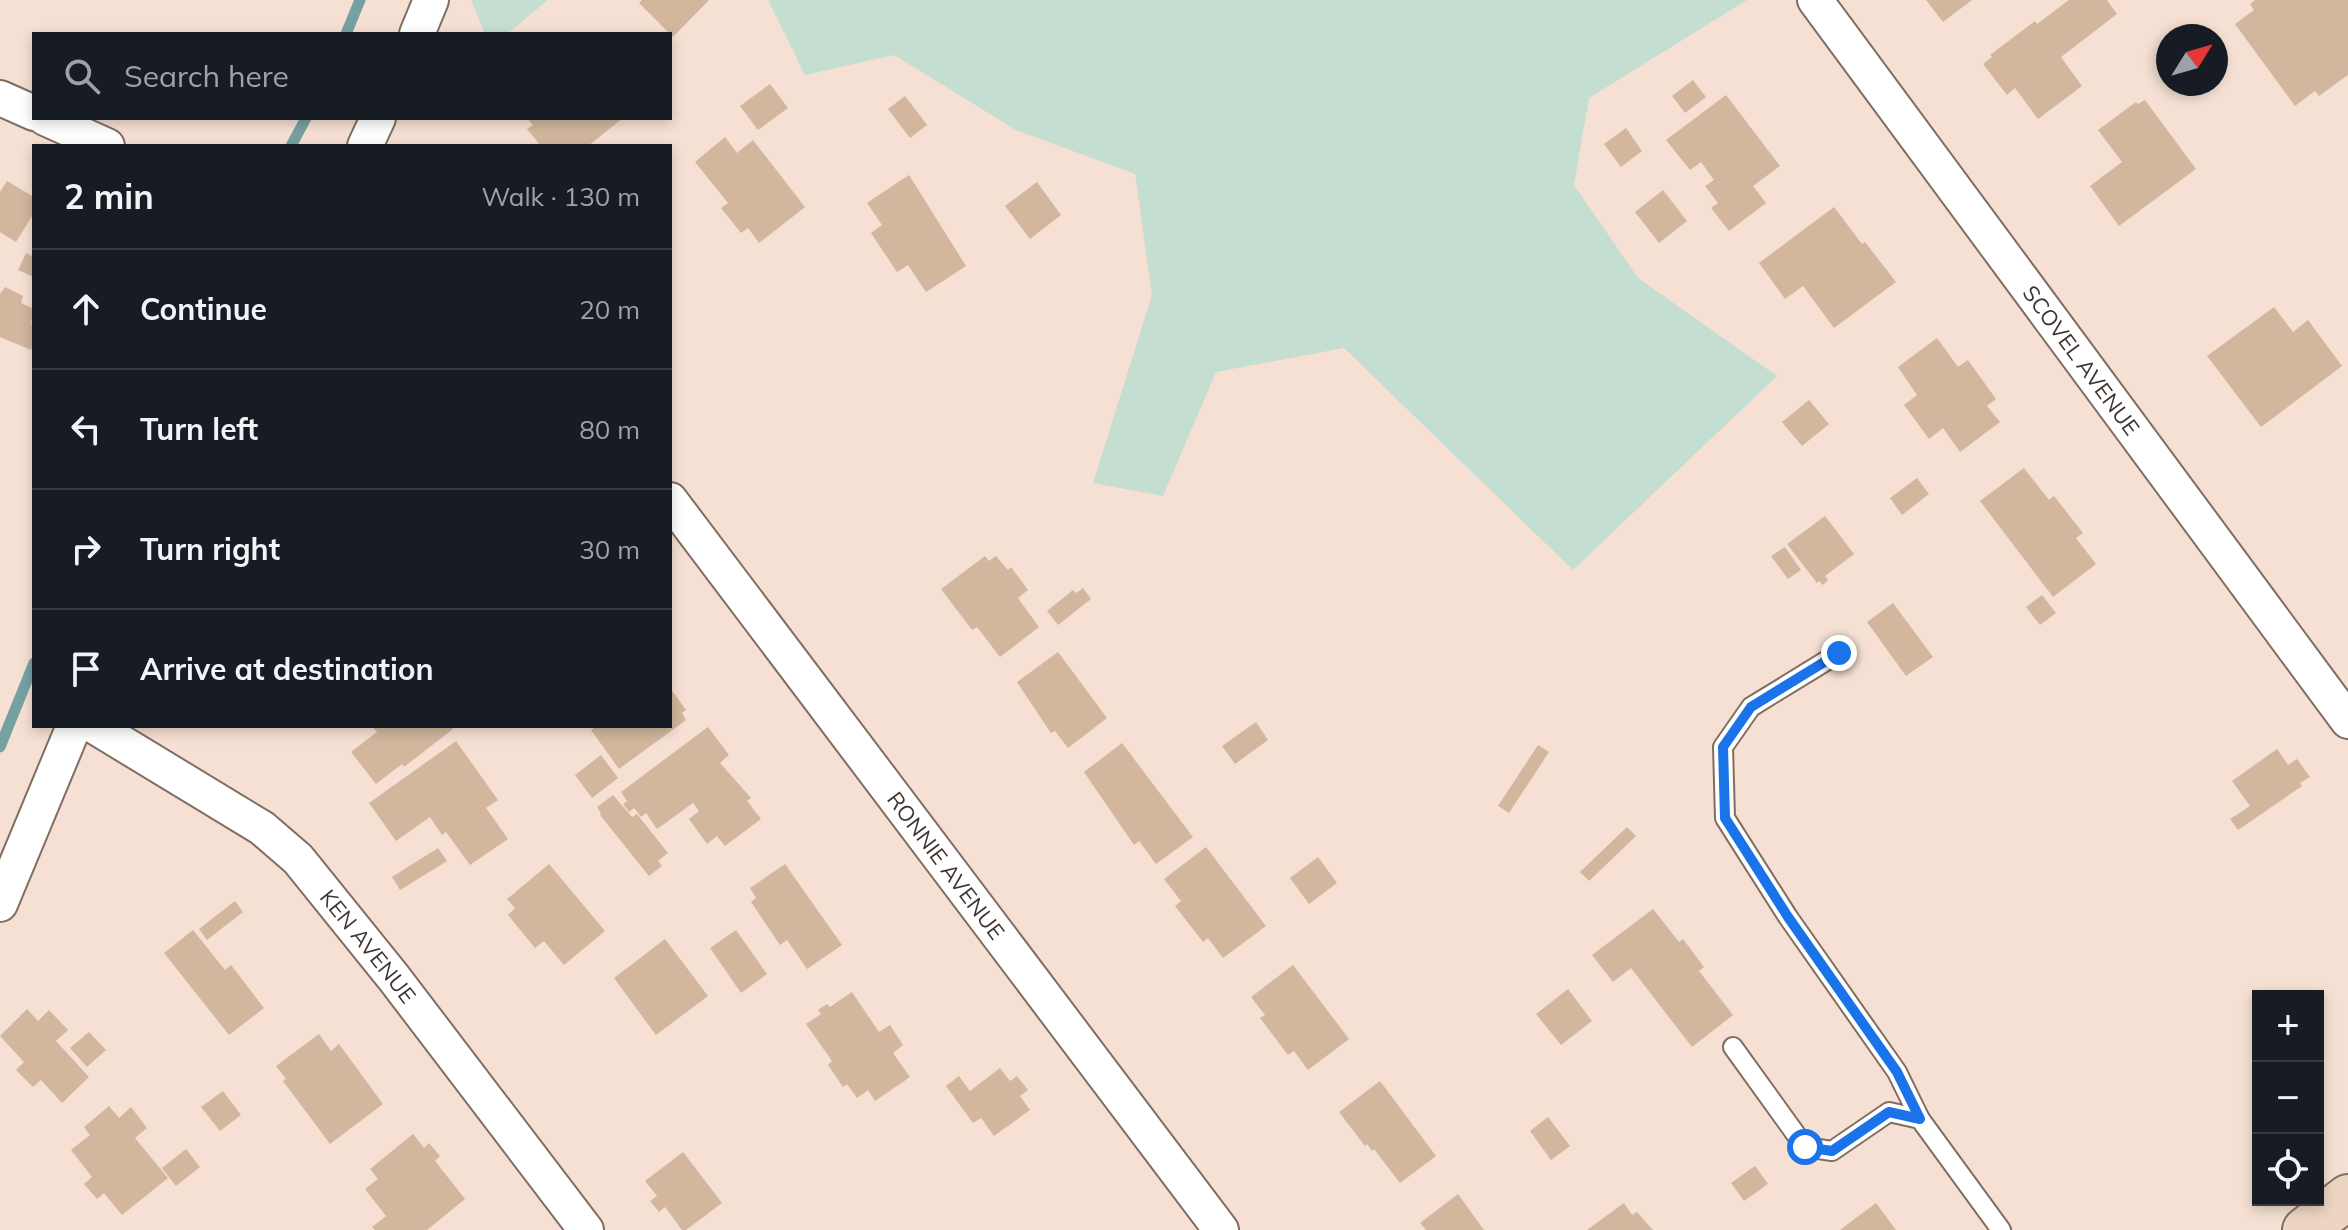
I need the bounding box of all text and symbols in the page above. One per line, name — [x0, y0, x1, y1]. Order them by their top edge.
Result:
north arrow — [2156, 24, 2228, 96]
search box — [32, 32, 672, 120]
icon: search — [60, 54, 104, 98]
text: Search here — [124, 57, 289, 95]
text: 2 min — [64, 175, 154, 218]
text: Walk · 130 m — [481, 180, 640, 213]
street label: SCOVEL AVENUE — [2017, 280, 2146, 441]
icon: ahead — [64, 287, 108, 331]
text: Continue — [140, 290, 267, 328]
text: 20 m — [579, 293, 640, 326]
icon: left — [64, 407, 108, 451]
text: Turn left — [140, 410, 258, 448]
text: 80 m — [579, 413, 640, 446]
icon: right — [64, 527, 108, 571]
text: Turn right — [140, 530, 280, 568]
text: 30 m — [579, 533, 640, 566]
route end — [1821, 635, 1857, 671]
icon: arrive — [64, 647, 108, 691]
text: Arrive at destination — [140, 650, 434, 688]
street label: RONNIE AVENUE — [881, 786, 1011, 945]
street label: KEN AVENUE — [314, 884, 422, 1009]
map controls — [2252, 990, 2324, 1206]
button: + — [2252, 990, 2324, 1062]
button: − — [2252, 1062, 2324, 1134]
route start — [1787, 1129, 1823, 1165]
button: locate — [2252, 1134, 2324, 1206]

